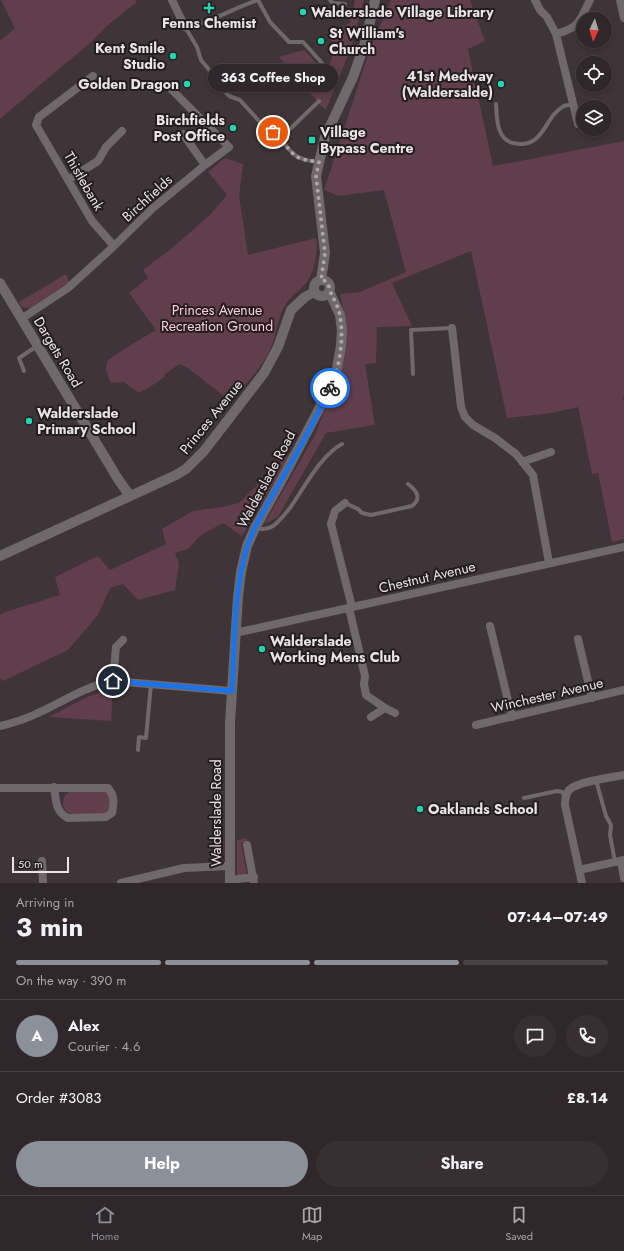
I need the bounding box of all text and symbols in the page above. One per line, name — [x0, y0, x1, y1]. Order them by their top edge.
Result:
place label: Walderslade Village Library — [311, 2, 494, 22]
marker: Fenns Chemist — [204, 3, 214, 13]
marker: Walderslade Village Library — [298, 7, 308, 17]
north arrow — [576, 12, 612, 48]
map controls — [576, 12, 612, 136]
place label: Fenns Chemist — [162, 13, 257, 33]
place label: St William's Church — [329, 23, 405, 59]
marker: St William's Church — [316, 36, 326, 46]
place label: Kent Smile Studio — [95, 38, 165, 74]
marker: Kent Smile Studio — [168, 51, 178, 61]
button: locate — [576, 56, 612, 92]
callout: 363 Coffee Shop — [208, 64, 338, 92]
place label: 41st Medway (Waldersalde) — [402, 66, 494, 102]
text: 363 Coffee Shop — [221, 68, 325, 87]
place label: Golden Dragon — [78, 74, 179, 94]
marker: Golden Dragon — [182, 79, 192, 89]
marker: 41st Medway (Waldersalde) — [496, 79, 506, 89]
button: layers — [576, 100, 612, 136]
place label: Birchfields Post Office — [153, 110, 226, 146]
pin — [256, 115, 290, 149]
icon: bag — [262, 121, 284, 143]
place label: Village Bypass Centre — [319, 122, 414, 158]
marker: Birchfields Post Office — [228, 123, 238, 133]
marker: Village Bypass Centre — [307, 135, 317, 145]
street label: Thistlebank — [59, 148, 109, 215]
street label: Birchfields — [117, 170, 177, 226]
park label: Princes Avenue Recreation Ground — [161, 300, 273, 336]
street label: Dargets Road — [29, 313, 87, 391]
courier — [310, 368, 350, 408]
street label: Princes Avenue — [175, 376, 247, 458]
icon: bike — [319, 377, 341, 399]
place label: Walderslade Primary School — [37, 403, 136, 439]
marker: Walderslade Primary School — [24, 416, 34, 426]
street label: Walderslade Road — [232, 427, 300, 531]
street label: Chestnut Avenue — [377, 556, 477, 598]
place label: Walderslade Working Mens Club — [270, 631, 400, 667]
marker: Walderslade Working Mens Club — [257, 644, 267, 654]
pin — [96, 664, 130, 698]
icon: home — [102, 670, 124, 692]
street label: Winchester Avenue — [489, 672, 605, 718]
street label: Walderslade Road — [206, 759, 226, 867]
place label: Oaklands School — [428, 799, 538, 819]
marker: Oaklands School — [415, 804, 425, 814]
scale bar — [12, 855, 69, 874]
text: 50 m — [18, 856, 43, 872]
text: Arriving in — [16, 893, 74, 912]
text: 07:44–07:49 — [507, 906, 608, 928]
text: 3 min — [16, 908, 83, 946]
text: On the way · 390 m — [16, 971, 126, 990]
text: Alex — [68, 1015, 99, 1037]
button: chat — [514, 1015, 556, 1057]
button: phone — [566, 1015, 608, 1057]
text: A — [31, 1025, 43, 1047]
text: Courier · 4.6 — [68, 1037, 141, 1056]
text: Order #3083 — [16, 1087, 102, 1109]
text: £8.14 — [567, 1087, 608, 1109]
button: Help — [16, 1141, 308, 1187]
button: Share — [316, 1141, 608, 1187]
tab: Home — [91, 1204, 119, 1244]
tab: Map — [301, 1204, 323, 1244]
tab: Saved — [505, 1204, 533, 1244]

